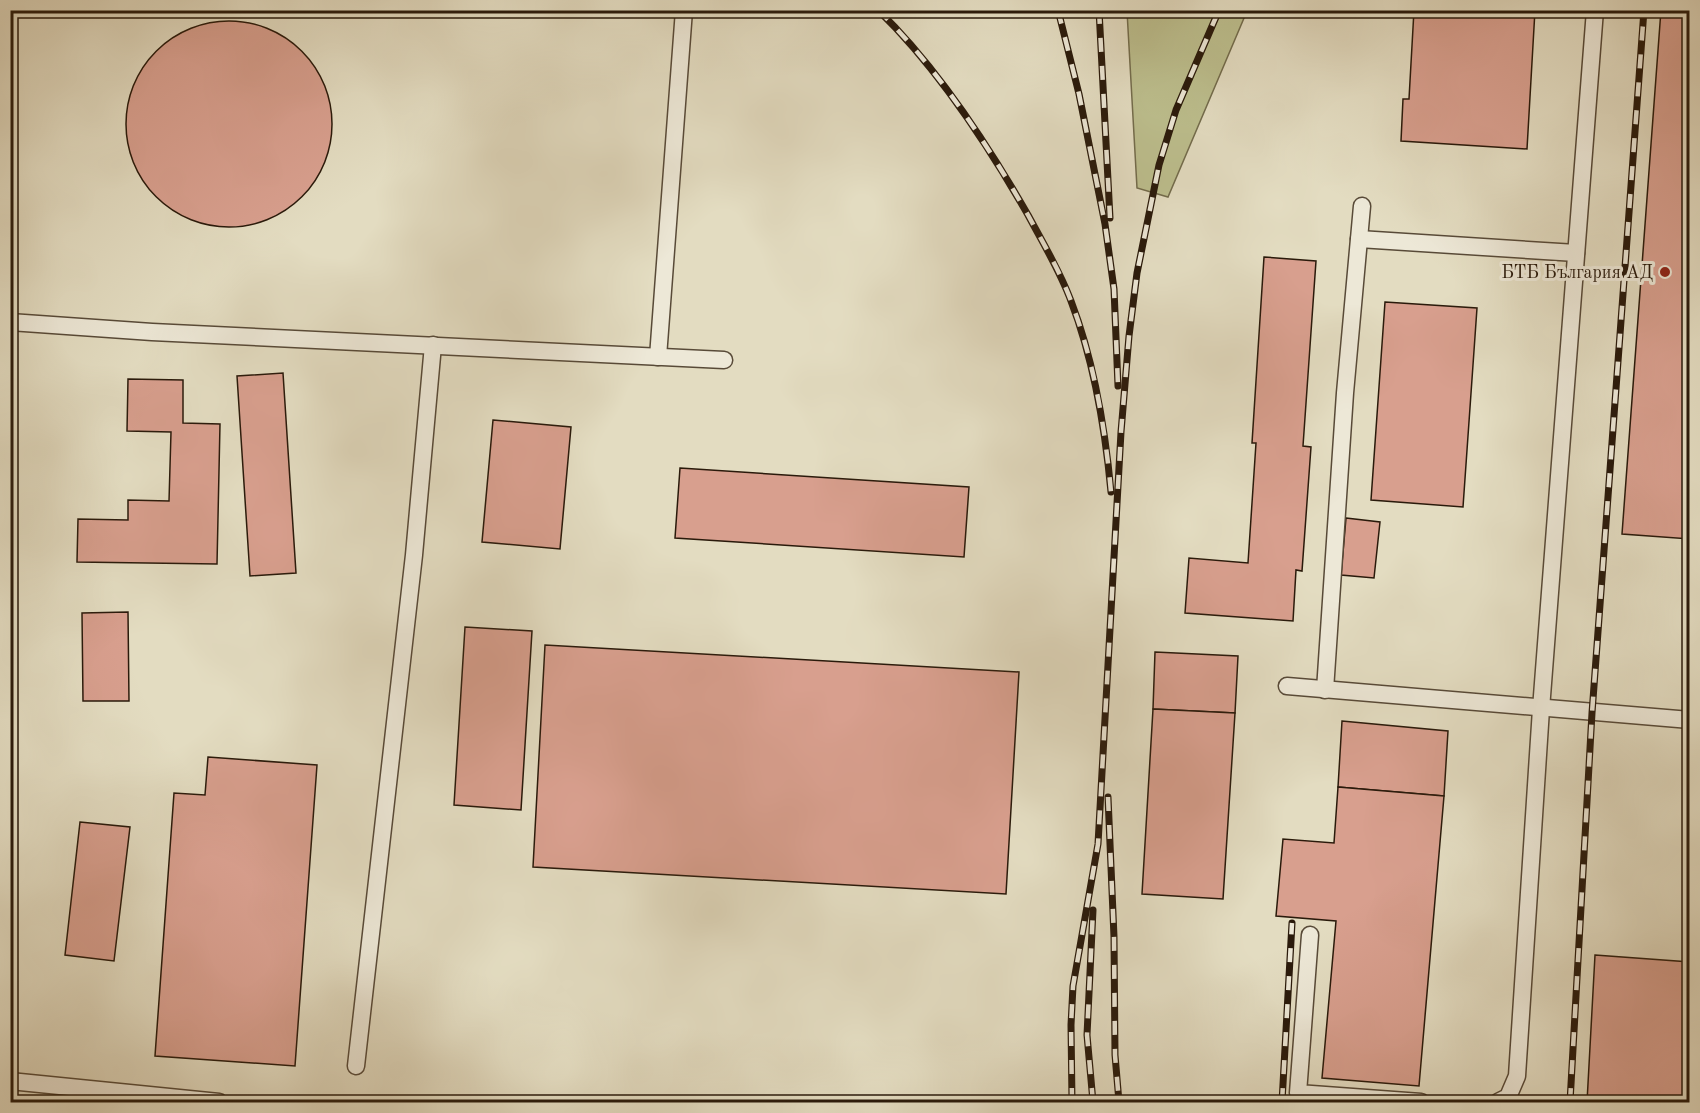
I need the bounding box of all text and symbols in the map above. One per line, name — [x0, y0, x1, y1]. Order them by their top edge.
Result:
place label: БТБ България АД — [1501, 264, 1653, 282]
marker: БТБ България АД — [1658, 265, 1672, 279]

